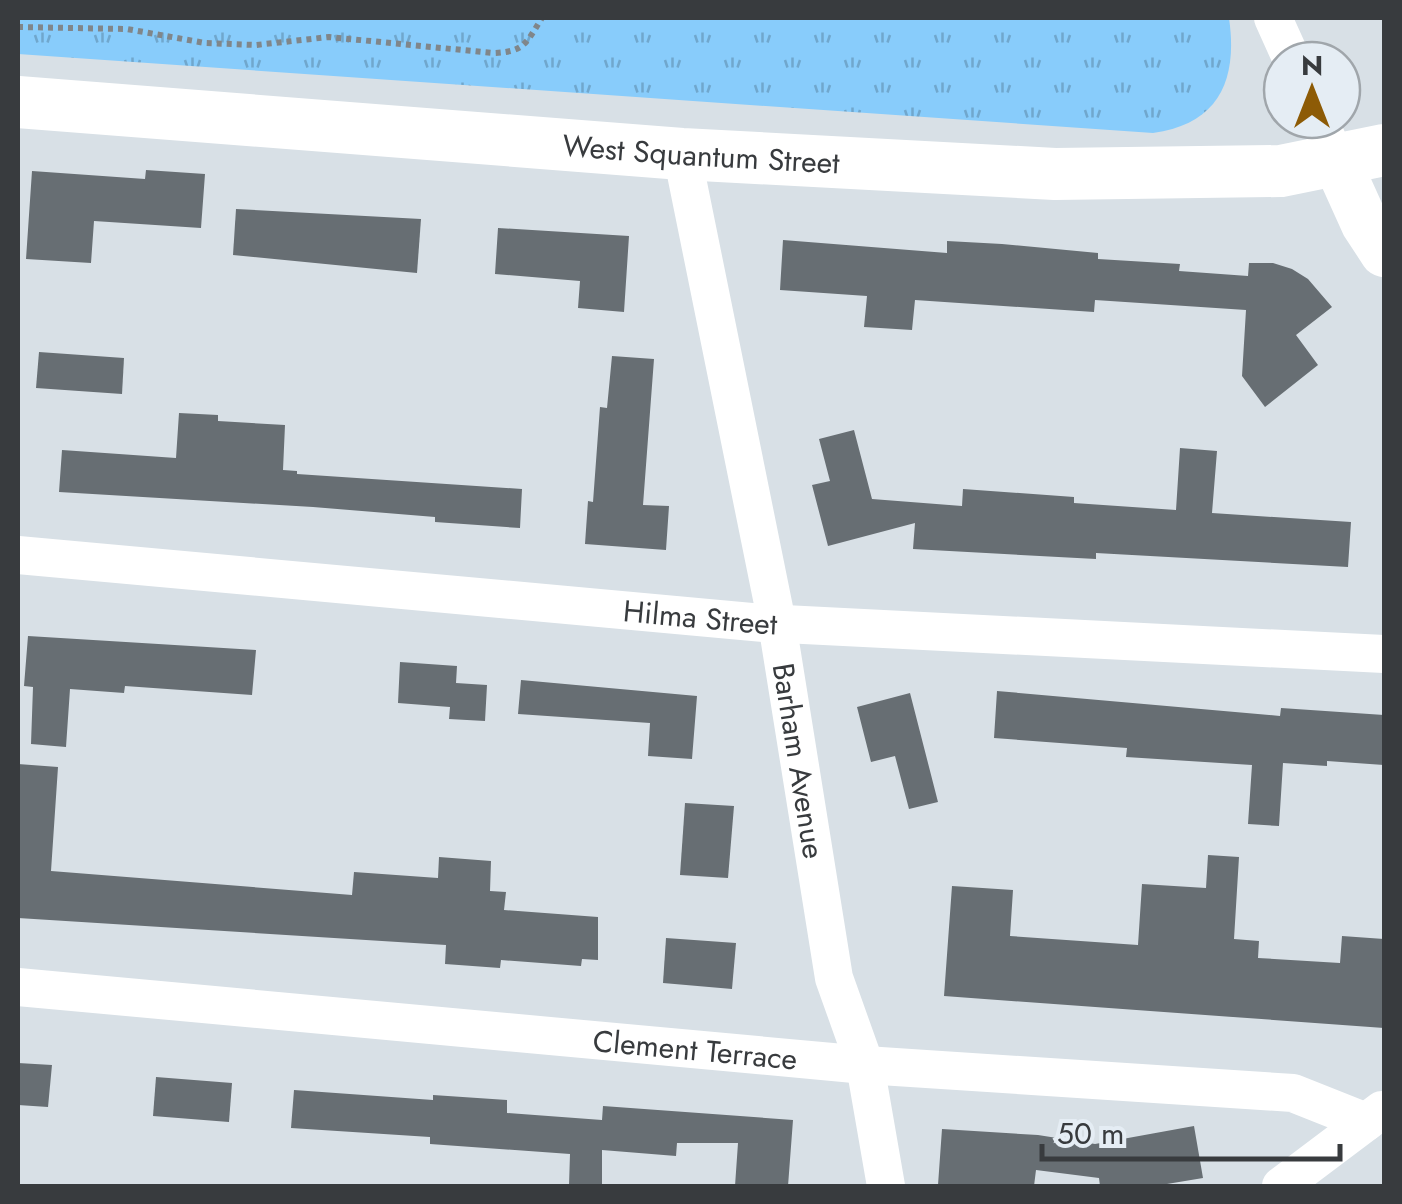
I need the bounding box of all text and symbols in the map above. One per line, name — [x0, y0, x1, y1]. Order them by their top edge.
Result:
north arrow — [1262, 40, 1362, 140]
text: N — [1301, 45, 1323, 86]
street label: West Squantum Street — [561, 123, 841, 184]
street label: Hilma Street — [621, 589, 779, 645]
street label: Barham Avenue — [762, 660, 836, 862]
street label: Clement Terrace — [591, 1019, 799, 1080]
scale bar — [1042, 1099, 1340, 1161]
text: 50 m — [1057, 1112, 1124, 1155]

